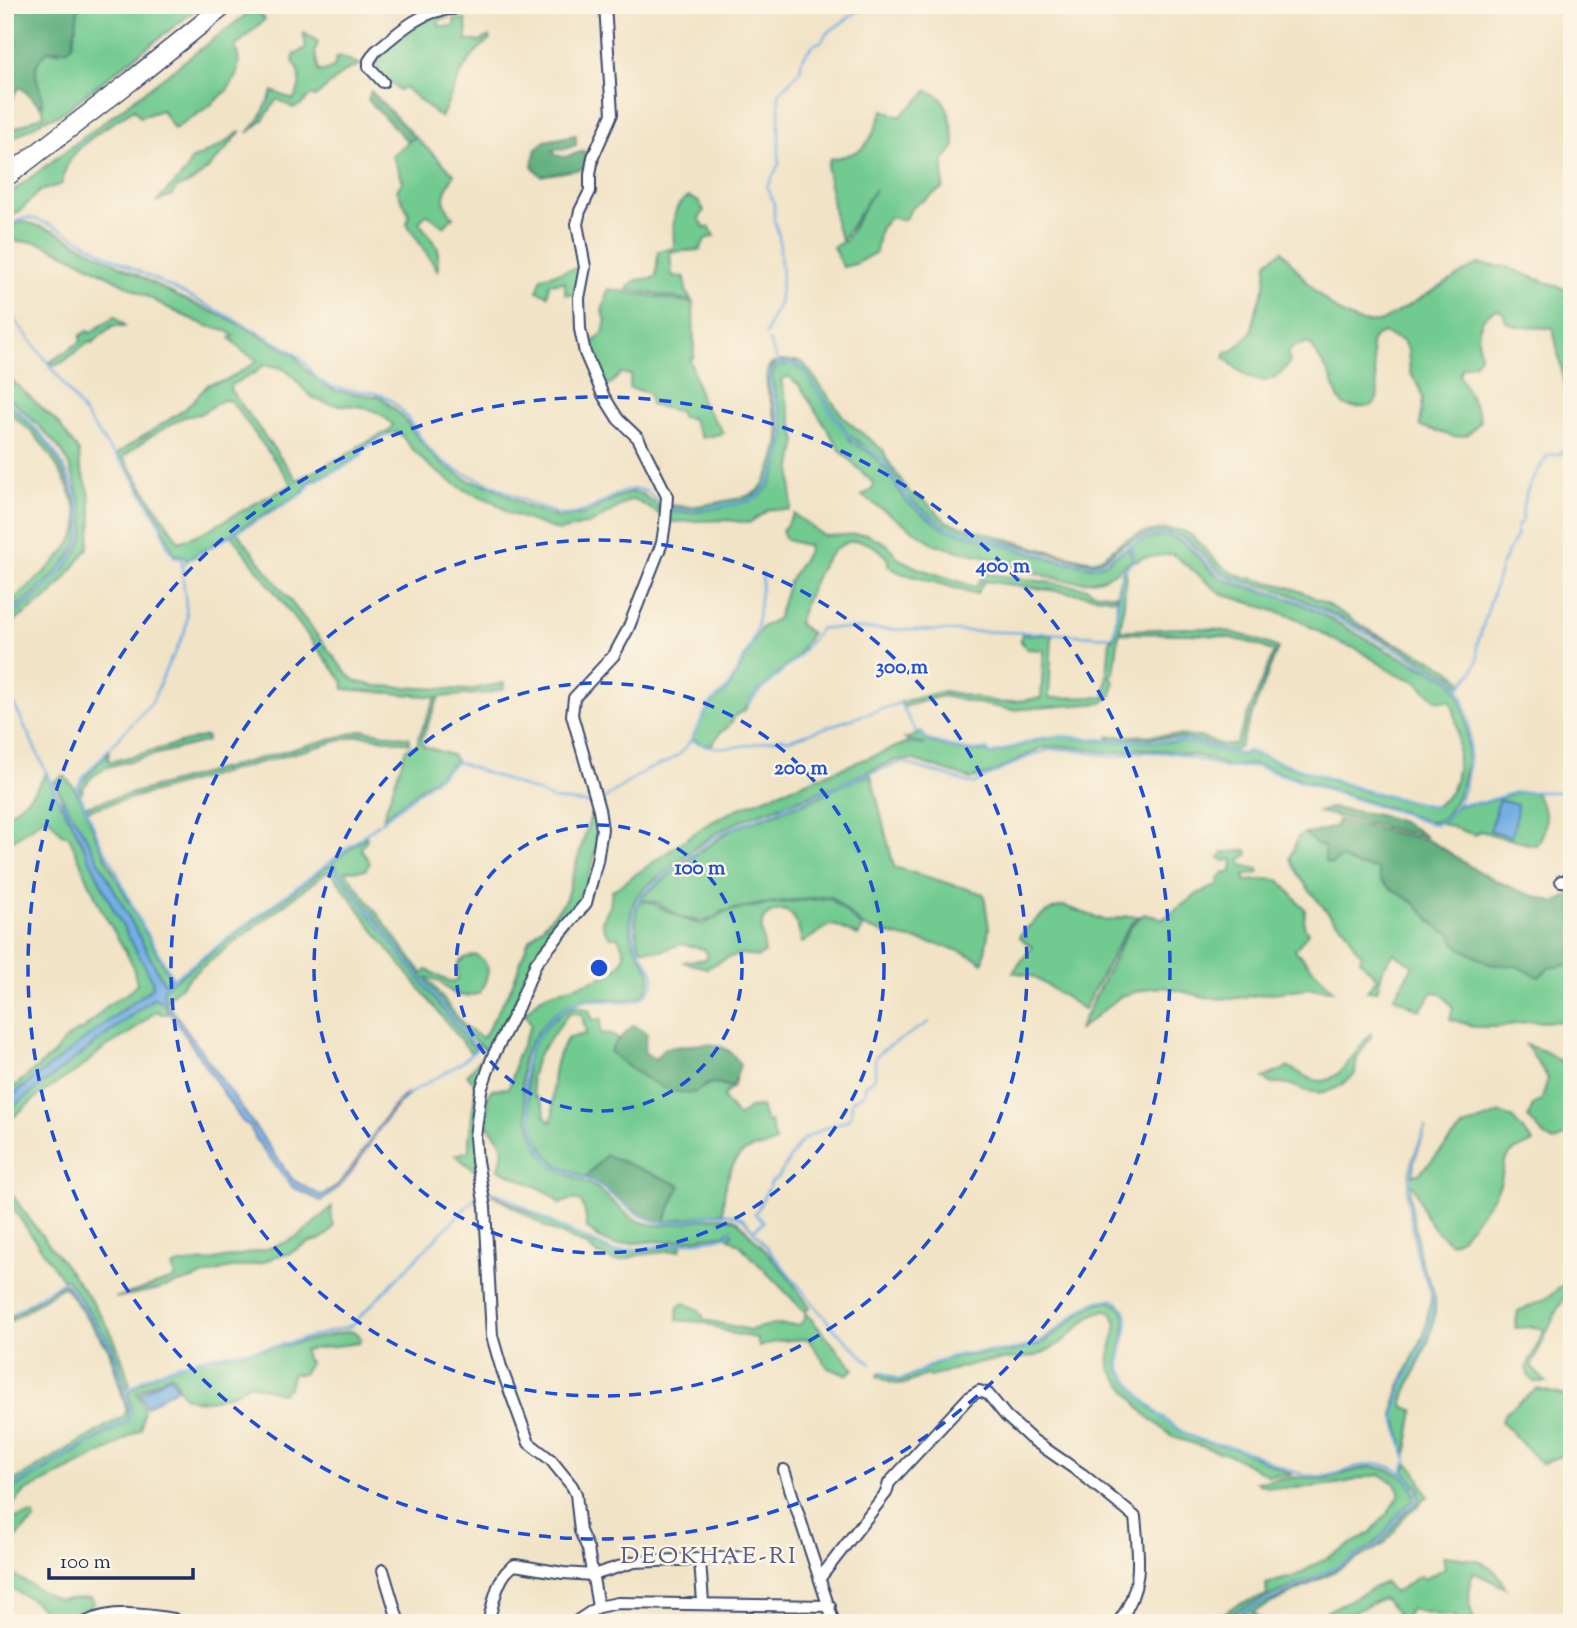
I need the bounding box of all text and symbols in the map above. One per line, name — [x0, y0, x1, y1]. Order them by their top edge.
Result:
text: 400 m — [975, 552, 1031, 582]
text: 300 m — [876, 653, 929, 683]
text: 200 m — [774, 754, 829, 784]
text: 100 m — [675, 854, 726, 884]
centre of rings — [587, 956, 611, 980]
scale bar — [49, 1537, 192, 1581]
district label: DEOKHAE-RI — [620, 1540, 798, 1574]
text: 100 m — [60, 1548, 111, 1578]

